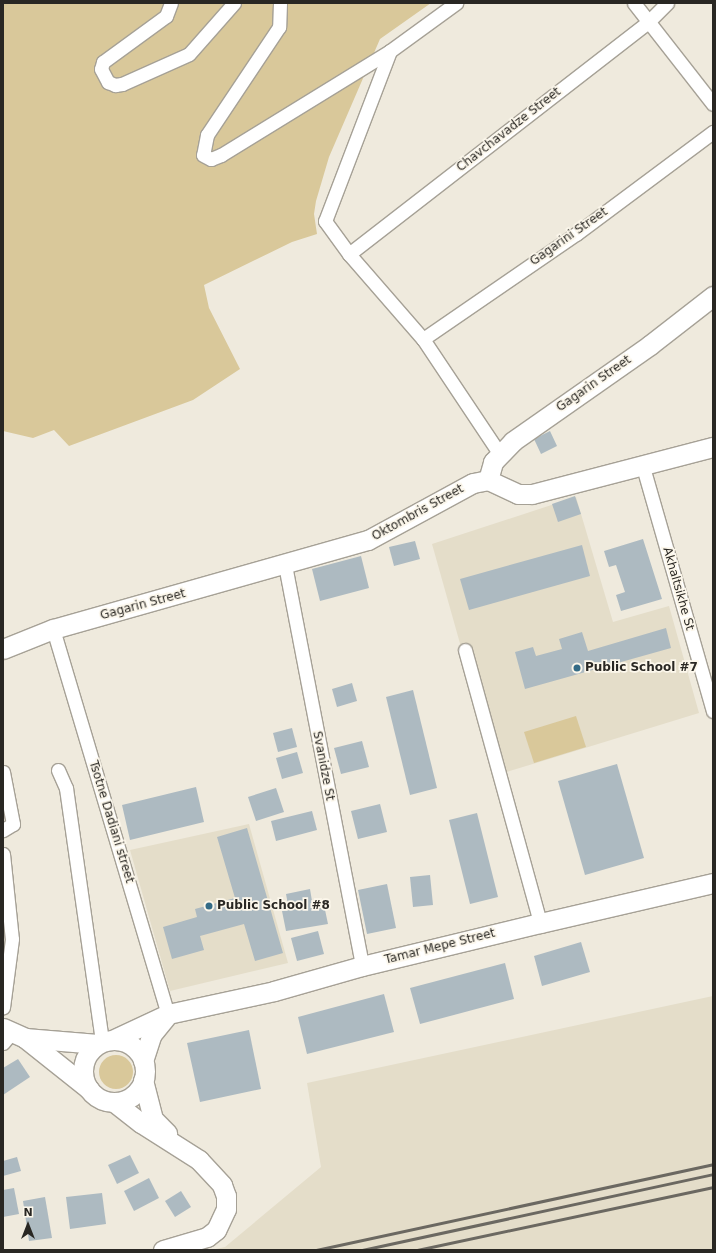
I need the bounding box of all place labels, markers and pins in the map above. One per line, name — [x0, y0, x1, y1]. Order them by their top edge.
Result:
place label: Public School #7 — [585, 661, 698, 675]
marker: Public School #7 — [572, 663, 582, 673]
place label: Public School #8 — [217, 899, 330, 913]
marker: Public School #8 — [204, 901, 214, 911]

